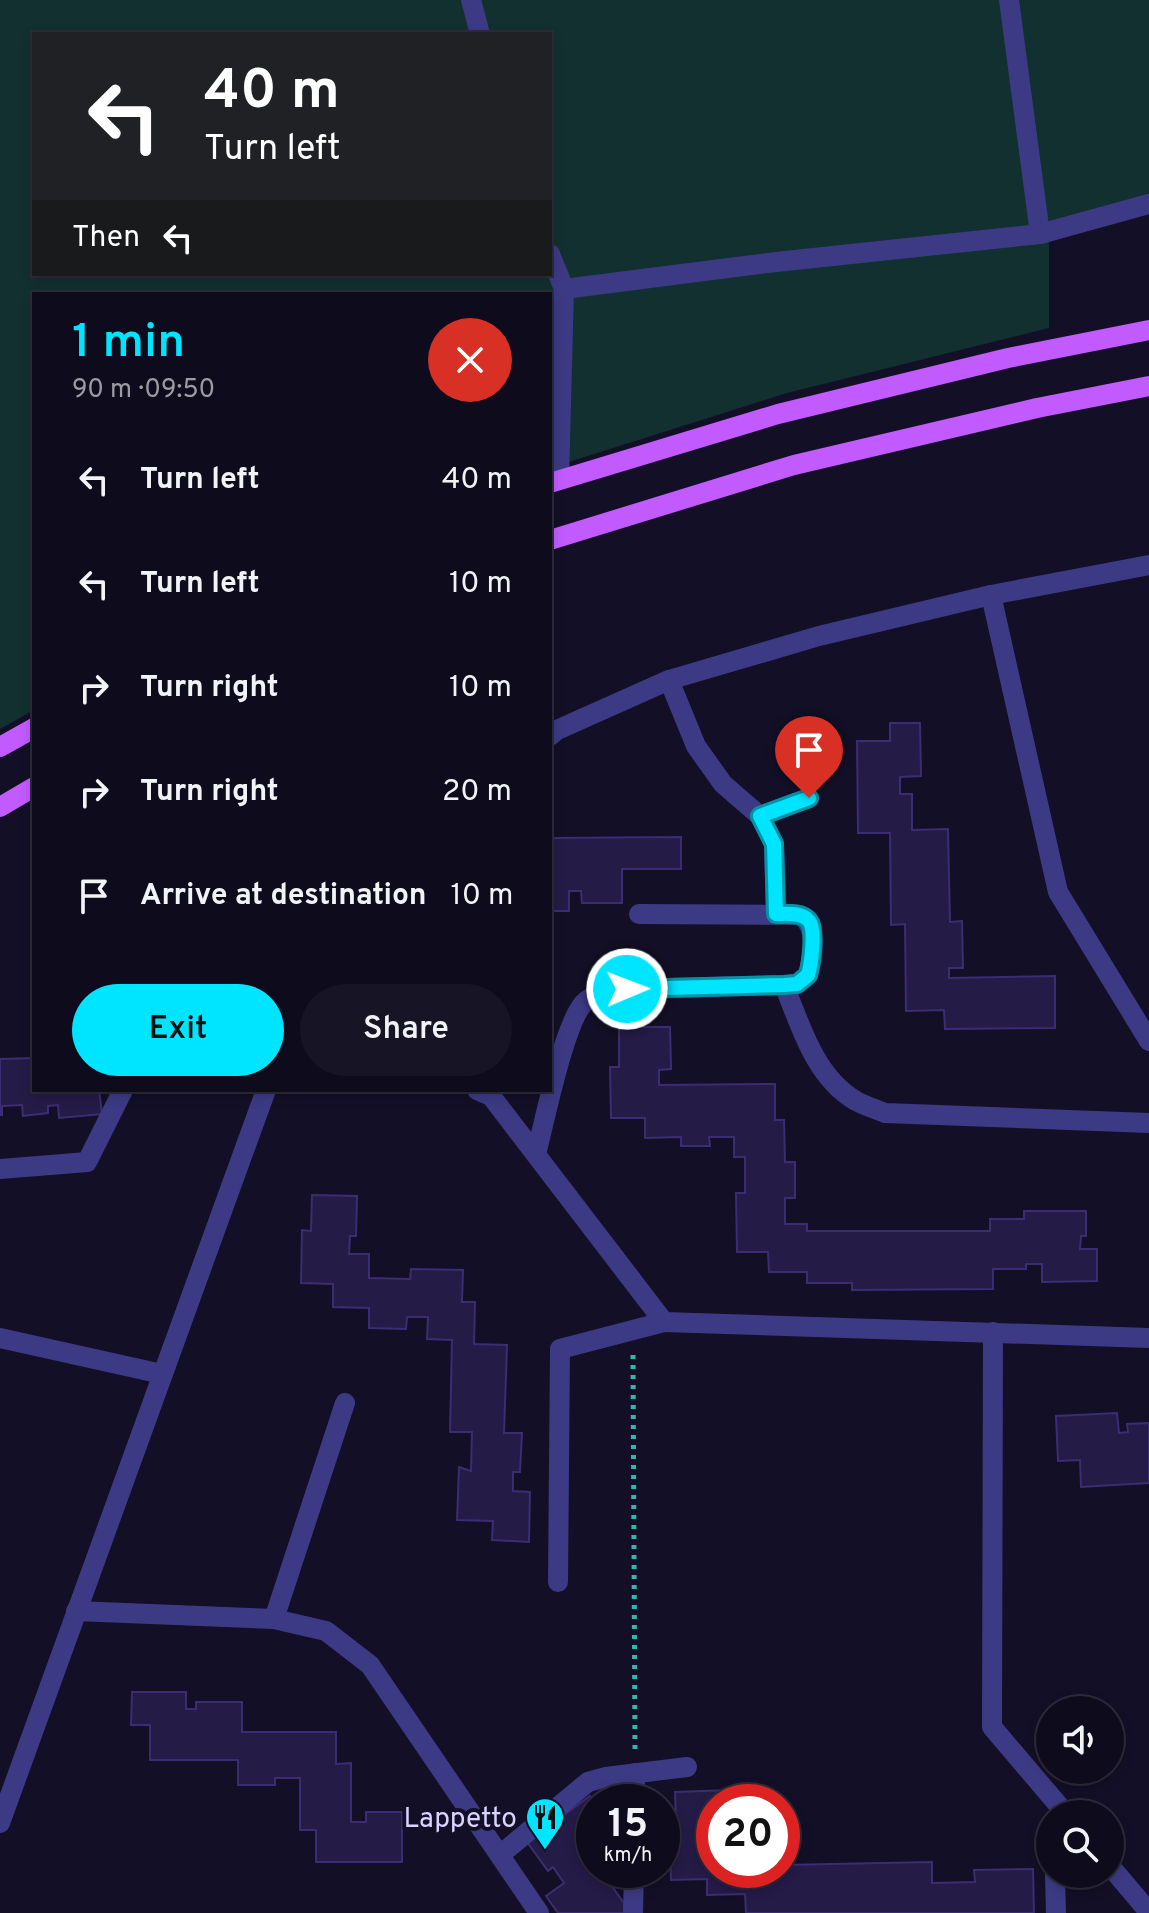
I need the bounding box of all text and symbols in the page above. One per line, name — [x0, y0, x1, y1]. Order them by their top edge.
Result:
text: 40 m — [204, 58, 340, 128]
icon: left — [72, 64, 176, 168]
text: Turn left — [204, 127, 341, 173]
icon: left — [156, 216, 200, 260]
text: Then — [72, 220, 140, 257]
text: 1 min — [72, 314, 185, 374]
button: close — [428, 318, 512, 402]
text: 90 m · 09:50 — [72, 374, 215, 407]
icon: left — [72, 458, 116, 502]
text: Turn left — [140, 462, 260, 499]
text: 40 m — [442, 462, 512, 499]
icon: left — [72, 562, 116, 606]
text: Turn left — [140, 566, 260, 603]
text: 10 m — [449, 566, 512, 603]
icon: right — [72, 666, 116, 710]
text: Turn right — [140, 670, 278, 707]
text: 10 m — [449, 670, 512, 707]
pin — [775, 716, 843, 798]
icon: arrive — [787, 728, 831, 772]
icon: right — [72, 770, 116, 814]
text: Turn right — [140, 774, 278, 811]
text: 20 m — [442, 774, 512, 811]
icon: arrive — [72, 874, 116, 918]
text: Arrive at destination — [140, 878, 426, 915]
text: 10 m — [450, 878, 513, 915]
position arrow — [585, 947, 669, 1031]
button: Exit — [72, 984, 284, 1076]
button: Share — [300, 984, 512, 1076]
map controls — [1036, 1696, 1124, 1888]
button: sound — [1036, 1696, 1124, 1784]
speed limit sign: 20 — [696, 1784, 800, 1888]
restaurant icon: Lappetto — [524, 1796, 566, 1851]
button: search — [1036, 1800, 1124, 1888]
text: 15 — [608, 1801, 648, 1851]
place label: Lappetto — [403, 1802, 517, 1838]
text: km/h — [604, 1843, 652, 1869]

